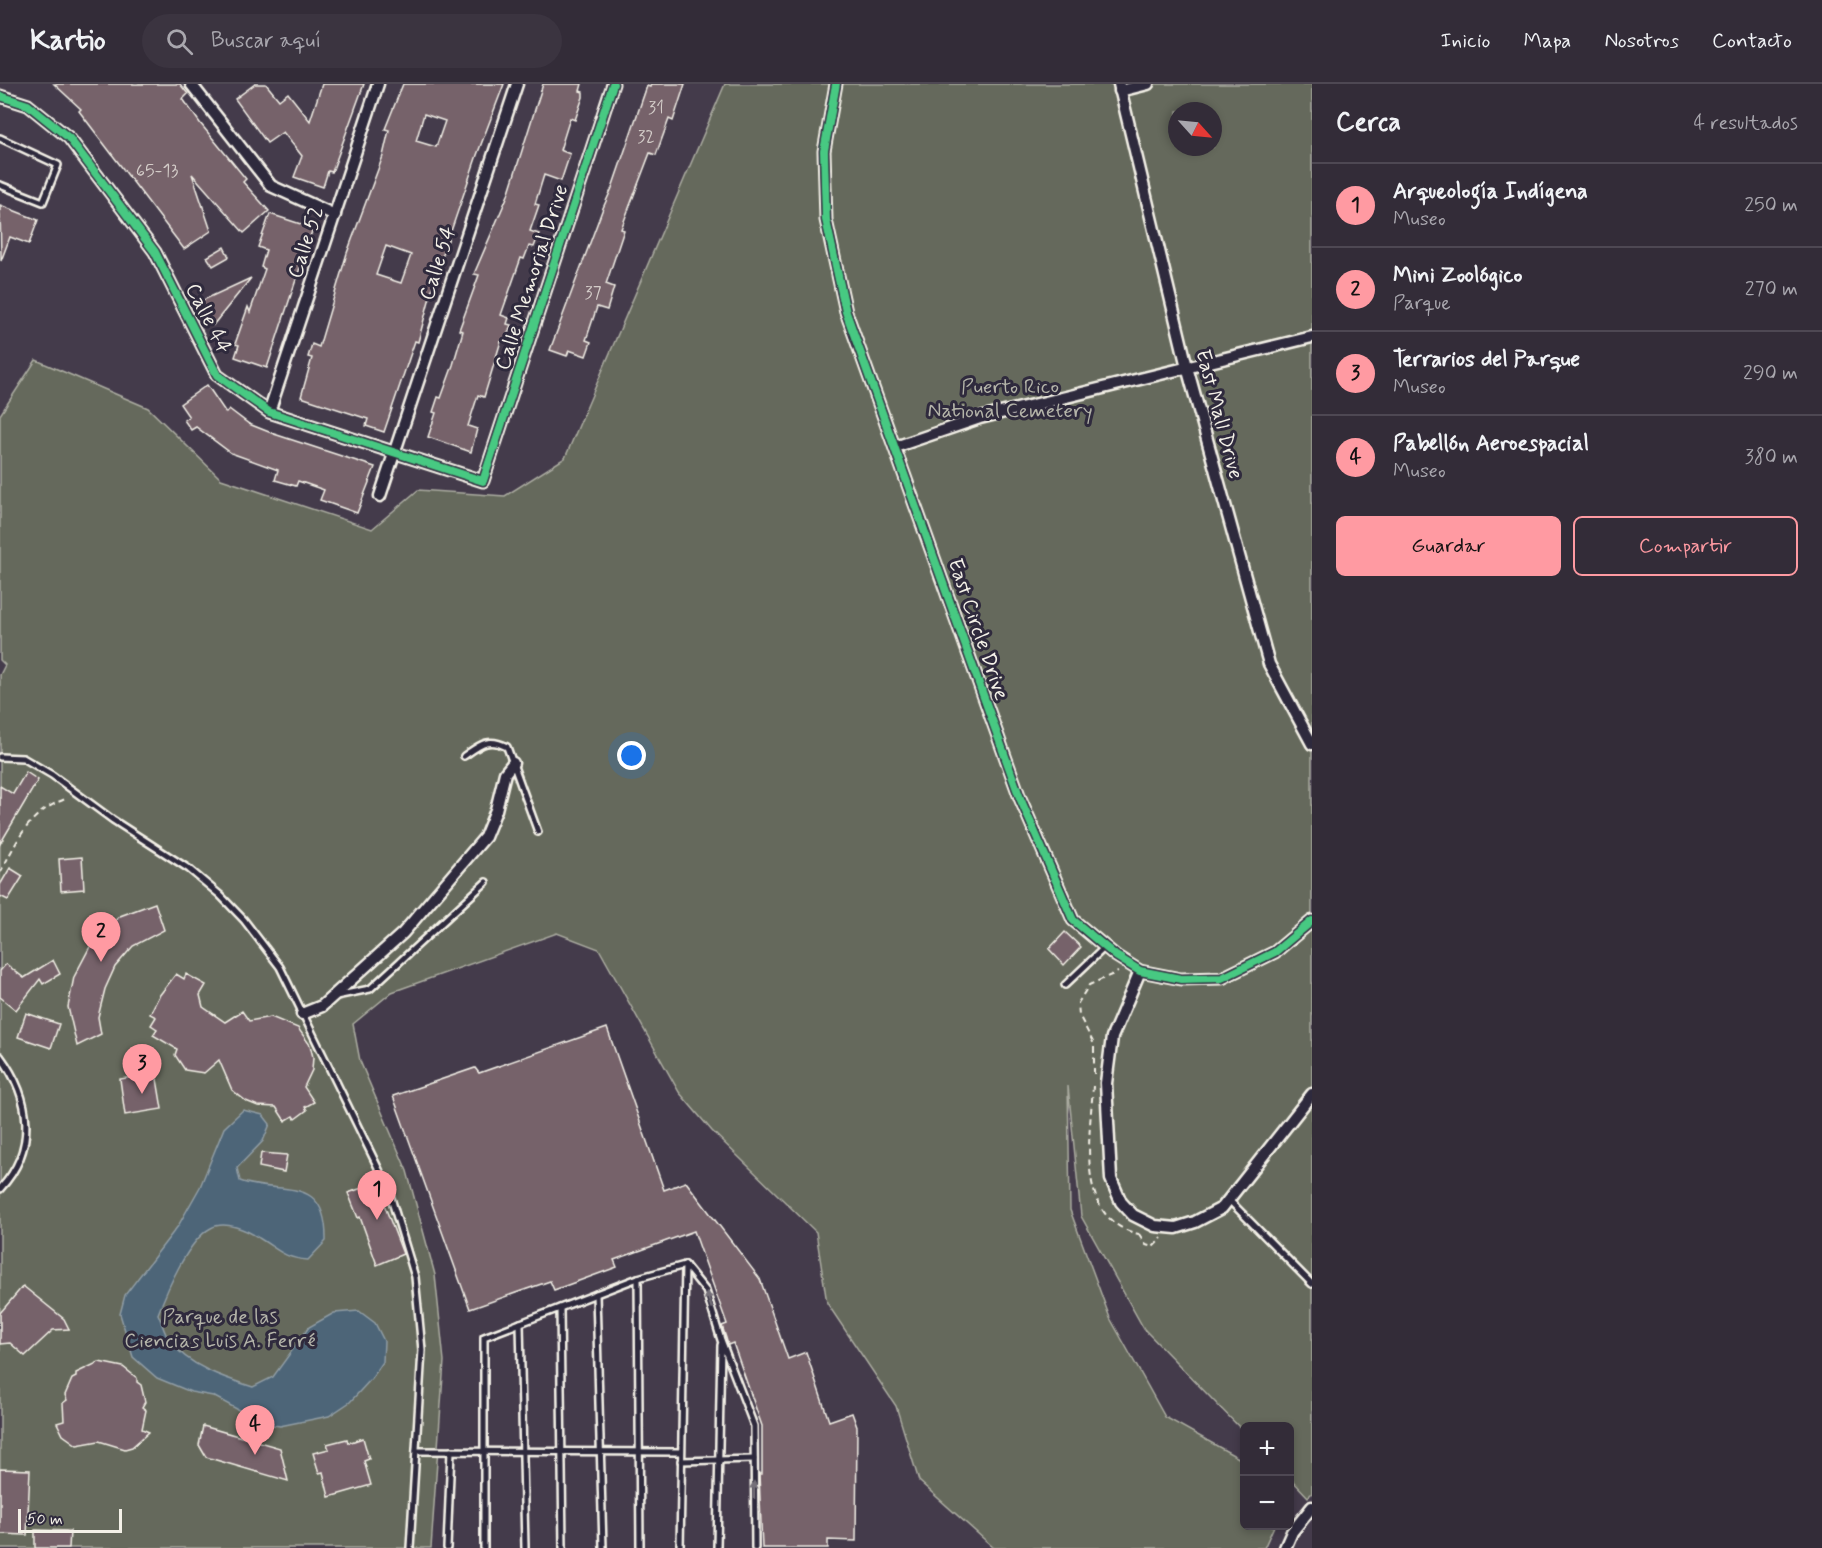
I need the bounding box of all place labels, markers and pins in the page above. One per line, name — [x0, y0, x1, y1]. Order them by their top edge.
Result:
pin: 2 — [82, 912, 120, 962]
pin: 3 — [122, 1044, 162, 1094]
pin: 1 — [358, 1170, 397, 1220]
pin: 4 — [236, 1406, 274, 1455]

